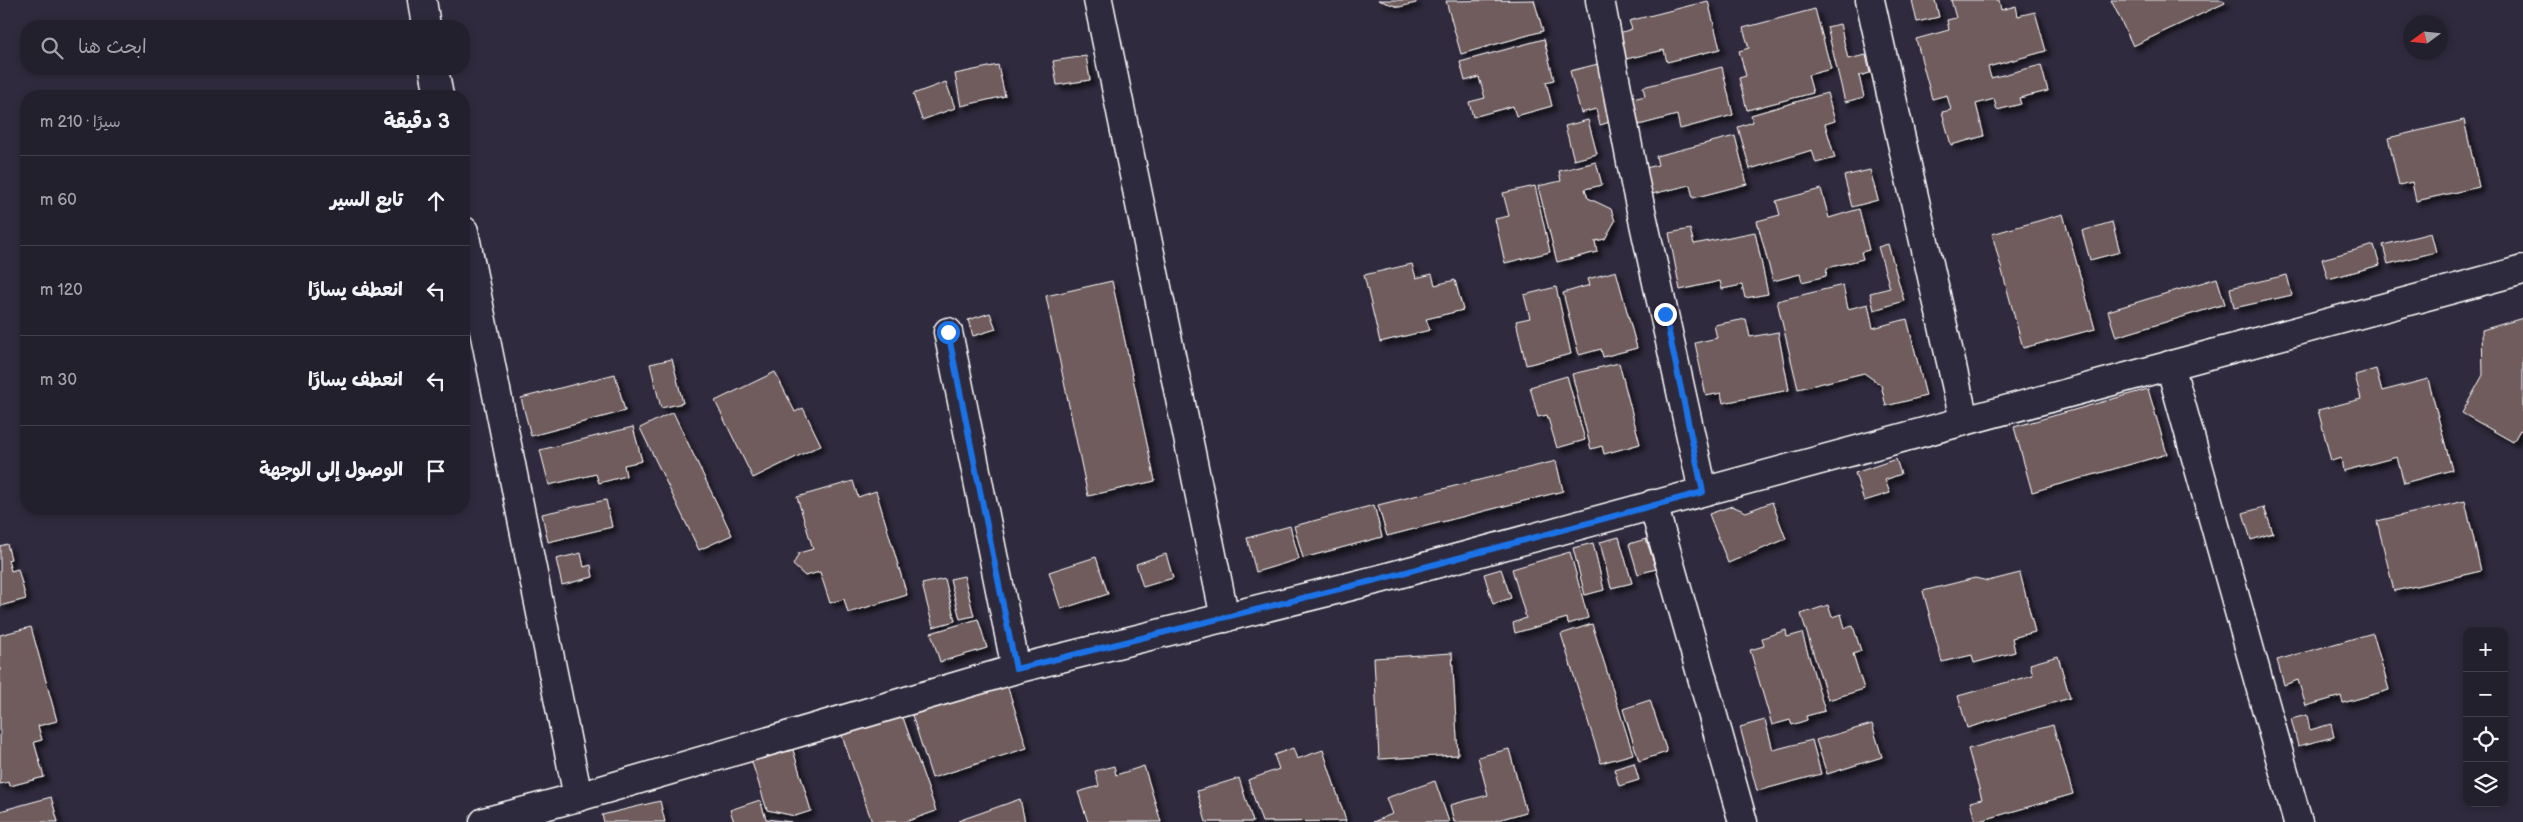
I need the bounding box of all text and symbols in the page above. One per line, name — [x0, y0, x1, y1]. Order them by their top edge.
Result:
north arrow — [2403, 15, 2448, 60]
search box — [20, 20, 470, 75]
icon: search — [38, 34, 66, 62]
text: ابحث هنا — [78, 36, 147, 59]
text: 3 دقيقة — [384, 109, 450, 134]
text: سيرًا · 210 m — [40, 113, 121, 132]
icon: ahead — [422, 187, 450, 215]
text: تابع السير — [330, 189, 403, 212]
text: 60 m — [40, 191, 77, 210]
icon: left — [422, 277, 450, 305]
text: انعطف يسارًا — [308, 279, 403, 302]
text: 120 m — [40, 281, 83, 300]
route end — [1654, 303, 1677, 326]
route start — [937, 321, 960, 344]
icon: left — [422, 367, 450, 395]
text: انعطف يسارًا — [308, 369, 403, 392]
text: 30 m — [40, 371, 77, 390]
icon: arrive — [422, 457, 450, 485]
text: الوصول إلى الوجهة — [259, 459, 403, 482]
map controls — [2463, 627, 2508, 807]
button: + — [2463, 627, 2508, 672]
button: − — [2463, 672, 2508, 717]
button: locate — [2463, 717, 2508, 762]
button: layers — [2463, 762, 2508, 807]

